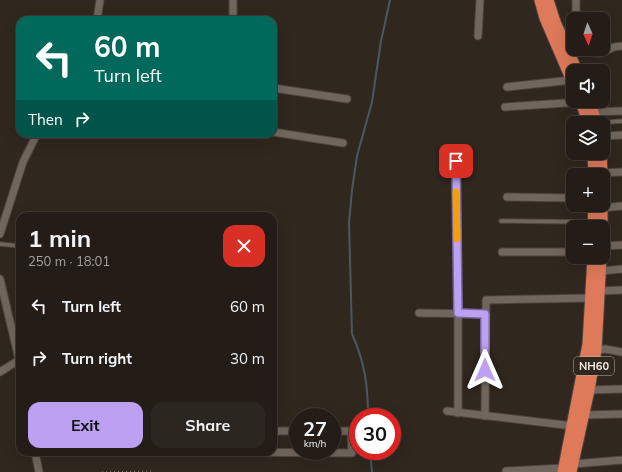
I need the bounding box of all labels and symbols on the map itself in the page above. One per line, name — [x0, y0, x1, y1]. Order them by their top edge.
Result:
north arrow — [566, 12, 610, 56]
pin — [439, 144, 473, 178]
position arrow — [464, 349, 506, 391]
road number: NH60 — [574, 357, 614, 375]
speed limit sign: 30 — [349, 408, 401, 460]

